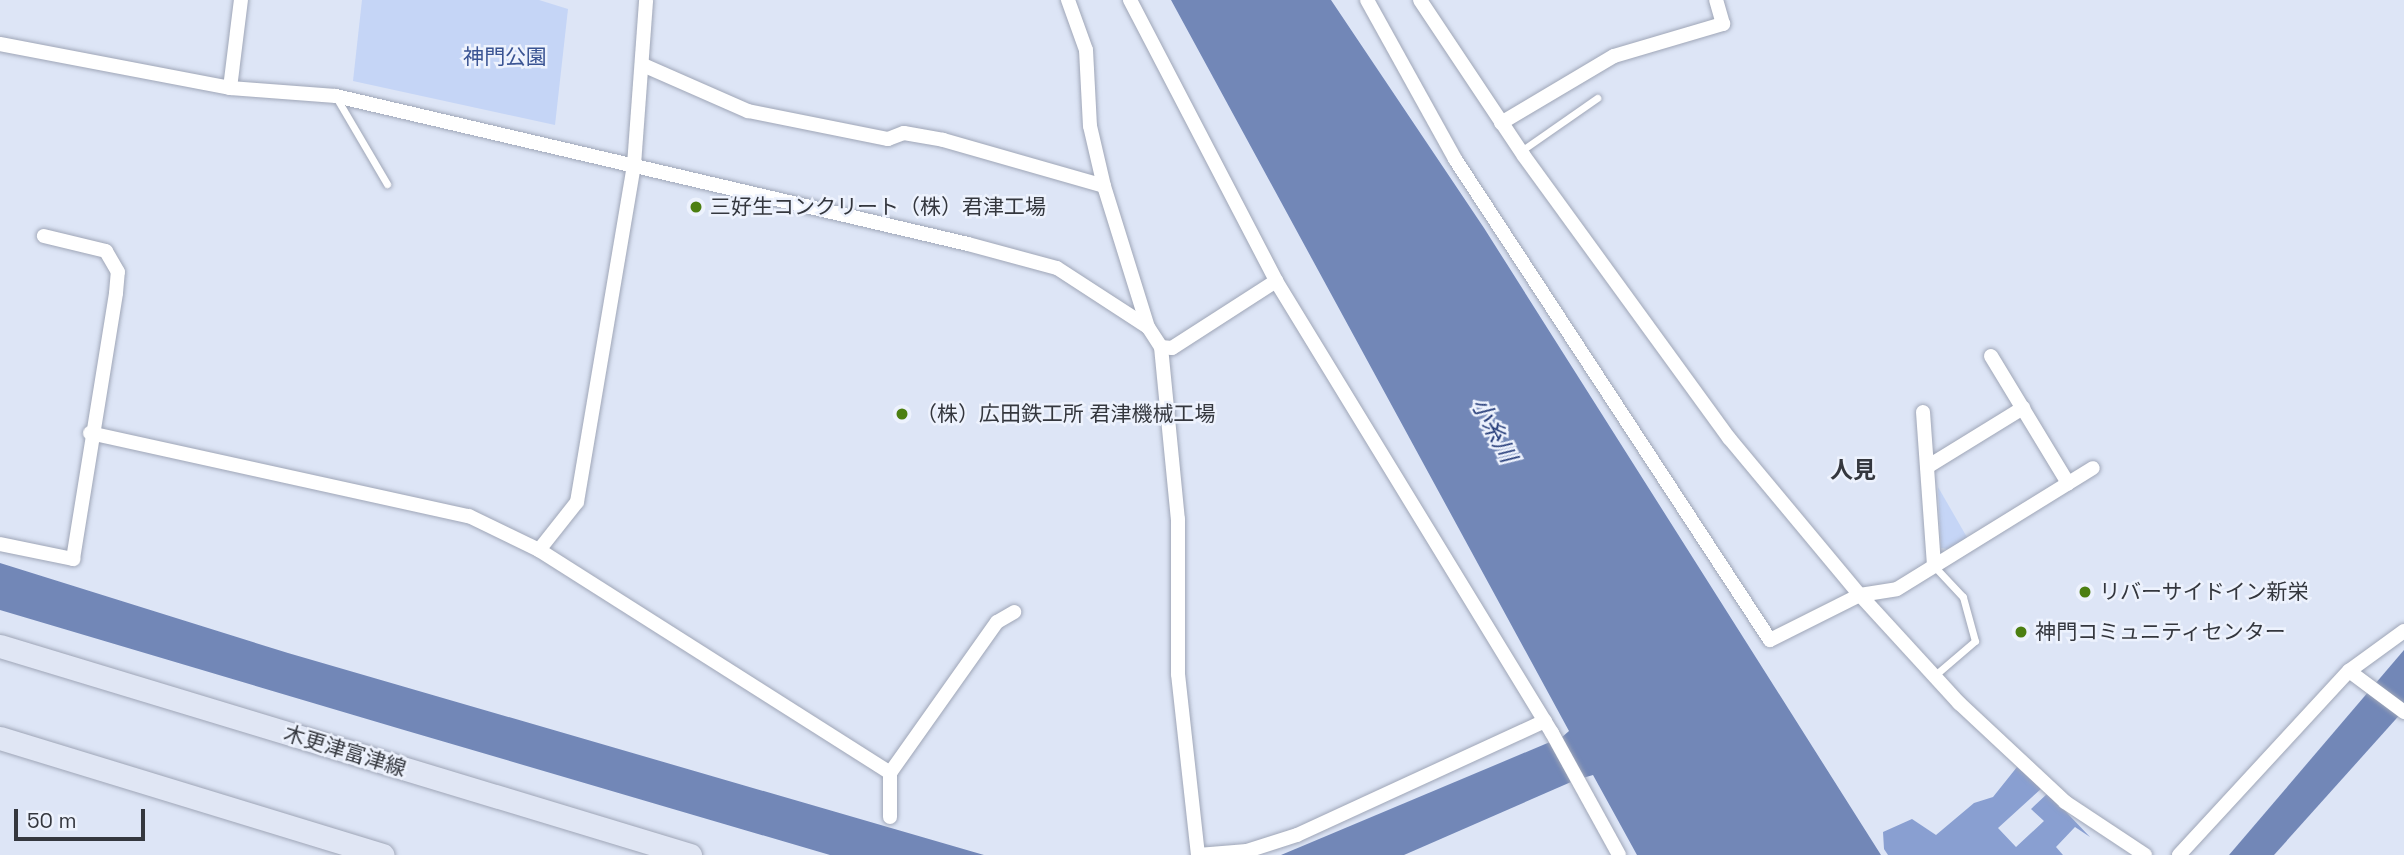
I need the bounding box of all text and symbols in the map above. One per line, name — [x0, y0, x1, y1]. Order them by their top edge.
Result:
park label: 神門公園 — [463, 44, 547, 70]
place label: 三好生コンクリート（株）君津工場 — [710, 194, 1046, 220]
marker: 三好生コンクリート（株）君津工場 — [688, 199, 704, 215]
water label: 小糸川 — [1466, 393, 1522, 467]
place label: （株）広田鉄工所 君津機械工場 — [916, 401, 1215, 427]
marker: （株）広田鉄工所 君津機械工場 — [894, 406, 910, 422]
district label: 人見 — [1830, 456, 1876, 484]
place label: リバーサイドイン新栄 — [2099, 579, 2309, 605]
marker: リバーサイドイン新栄 — [2077, 584, 2093, 600]
place label: 神門コミュニティセンター — [2035, 619, 2287, 645]
marker: 神門コミュニティセンター — [2013, 624, 2029, 640]
street label: 木更津富津線 — [281, 721, 409, 781]
scale bar — [18, 796, 149, 840]
text: 50 m — [27, 807, 77, 834]

